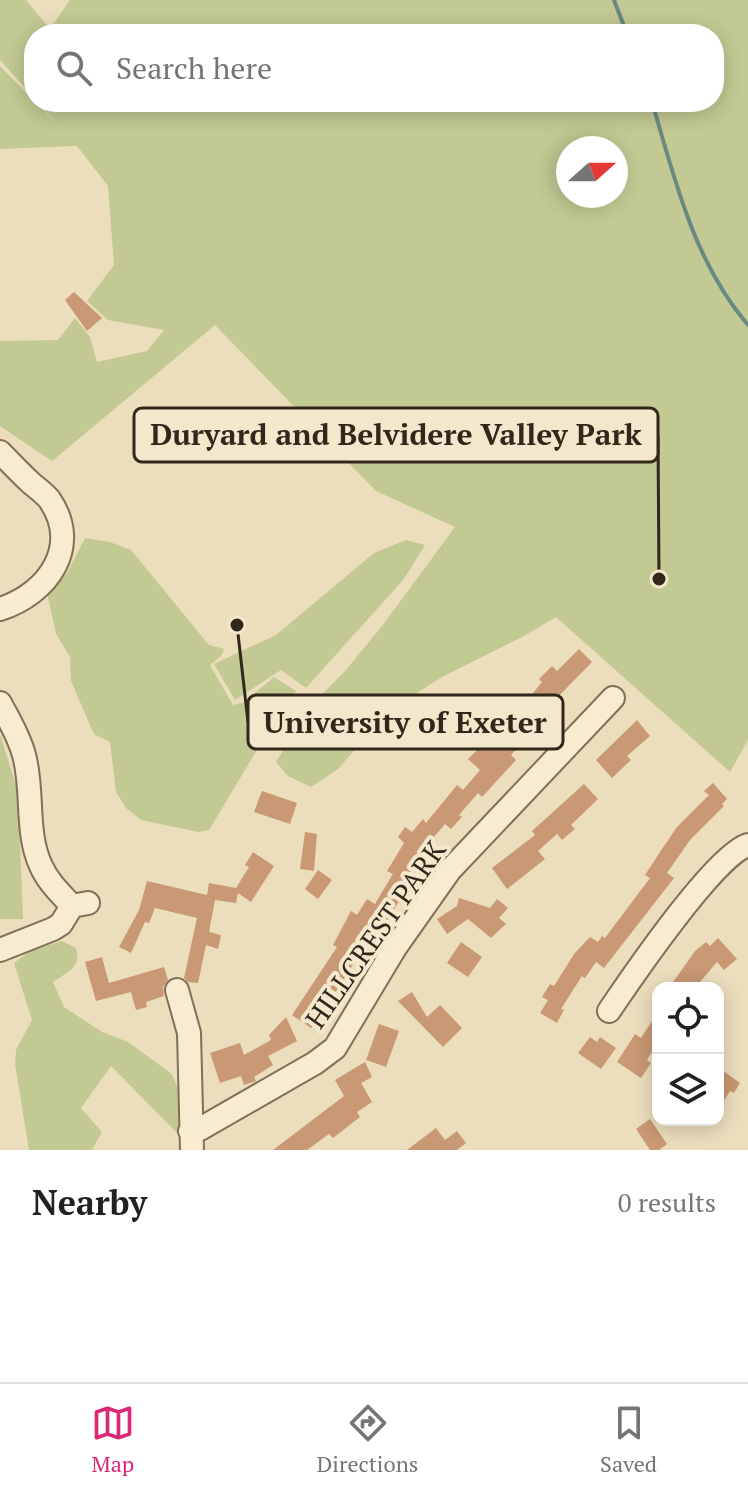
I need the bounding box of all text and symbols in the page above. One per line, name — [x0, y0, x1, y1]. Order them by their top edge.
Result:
search box — [24, 24, 724, 112]
icon: search — [52, 46, 96, 90]
text: Search here — [116, 48, 272, 88]
north arrow — [556, 136, 628, 208]
callout: Duryard and Belvidere Valley Park — [134, 408, 658, 462]
text: Duryard and Belvidere Valley Park — [150, 414, 642, 454]
callout: University of Exeter — [248, 695, 563, 749]
text: University of Exeter — [263, 702, 547, 742]
street label: HILLCREST PARK — [296, 832, 454, 1035]
map controls — [652, 982, 724, 1126]
button: locate — [652, 982, 724, 1054]
button: layers — [652, 1054, 724, 1126]
text: Nearby — [32, 1180, 147, 1225]
text: 0 results — [618, 1185, 716, 1219]
tab: Map — [91, 1401, 135, 1478]
tab: Directions — [317, 1401, 418, 1478]
tab: Saved — [600, 1401, 657, 1478]

